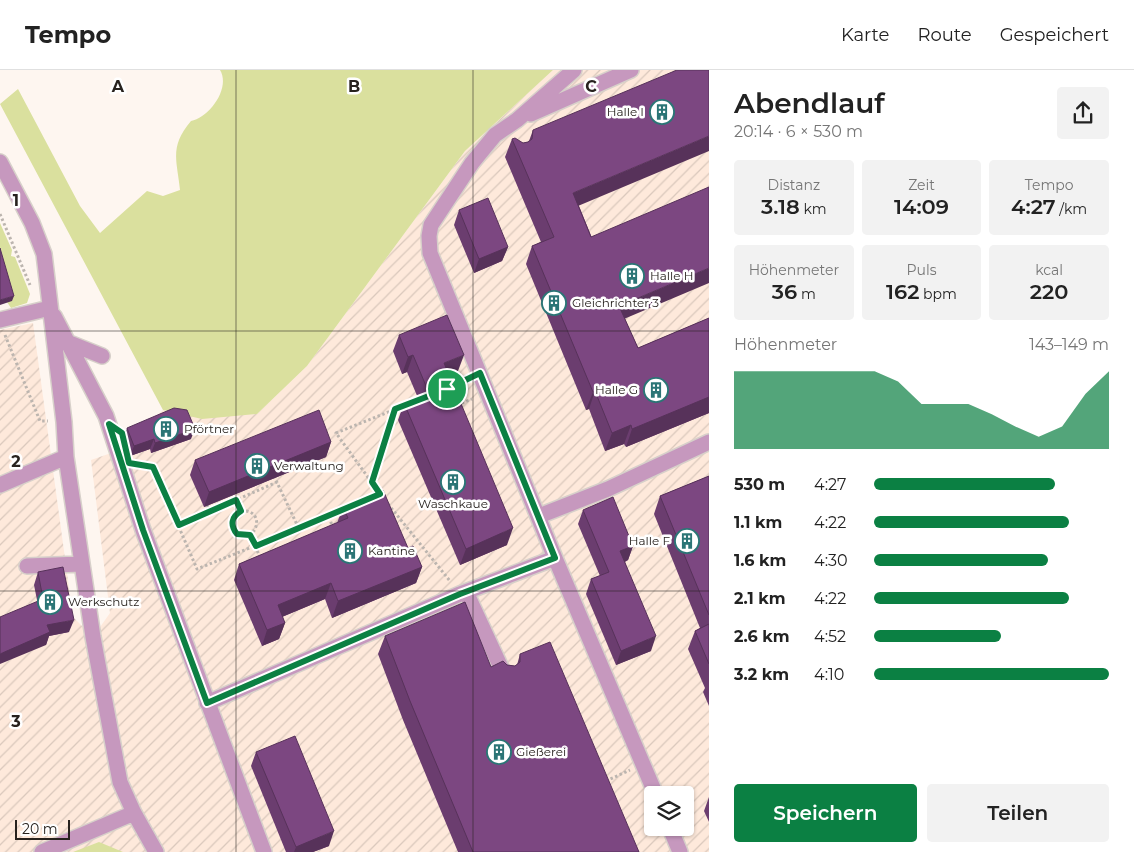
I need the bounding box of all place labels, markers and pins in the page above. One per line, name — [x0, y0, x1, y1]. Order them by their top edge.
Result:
building icon: Halle I — [649, 99, 675, 125]
place label: Halle I — [607, 104, 644, 119]
building icon: Halle H — [619, 263, 645, 289]
place label: Halle H — [650, 268, 693, 283]
building icon: Gleichrichter 3 — [541, 290, 567, 316]
place label: Gleichrichter 3 — [572, 295, 659, 310]
pin — [426, 368, 468, 410]
building icon: Halle G — [643, 377, 669, 403]
place label: Halle G — [595, 382, 638, 397]
building icon: Pförtner — [153, 416, 179, 442]
place label: Pförtner — [184, 421, 234, 436]
building icon: Verwaltung — [244, 453, 270, 479]
place label: Verwaltung — [274, 458, 344, 473]
building icon: Waschkaue — [440, 469, 466, 495]
place label: Waschkaue — [418, 496, 488, 511]
building icon: Halle F — [674, 528, 700, 554]
place label: Halle F — [629, 533, 670, 548]
building icon: Kantine — [337, 538, 363, 564]
place label: Kantine — [368, 543, 415, 558]
building icon: Werkschutz — [37, 589, 63, 615]
place label: Werkschutz — [68, 594, 139, 609]
building icon: Gießerei — [486, 739, 512, 765]
place label: Gießerei — [516, 744, 566, 759]

